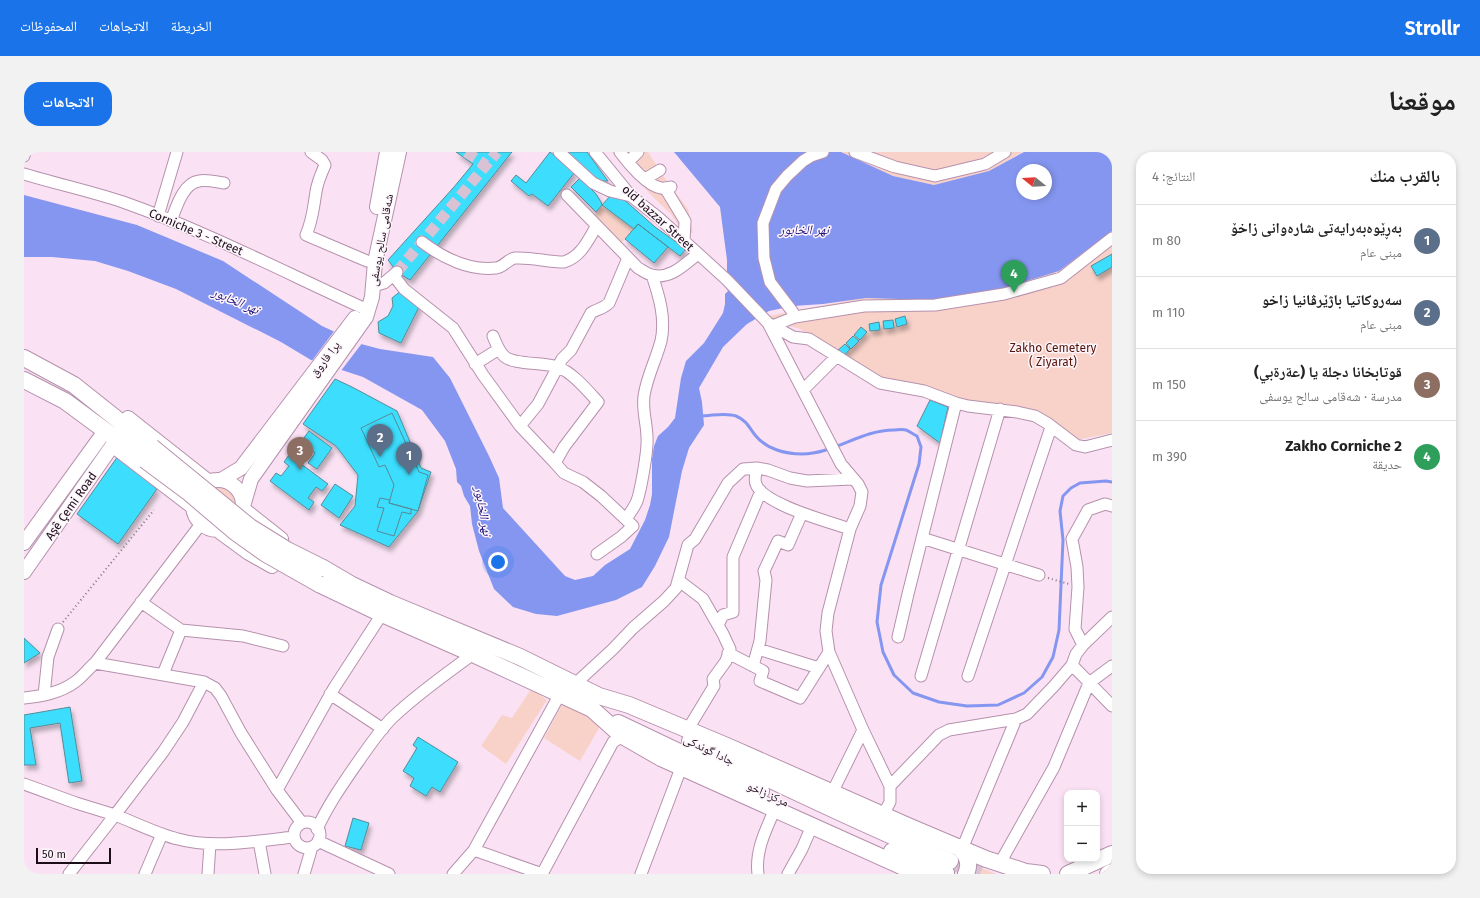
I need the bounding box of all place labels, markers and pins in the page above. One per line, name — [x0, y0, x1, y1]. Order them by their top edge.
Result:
pin: 4 — [1001, 260, 1027, 293]
pin: 2 — [367, 424, 393, 457]
pin: 3 — [287, 437, 313, 470]
pin: 1 — [396, 442, 422, 475]

